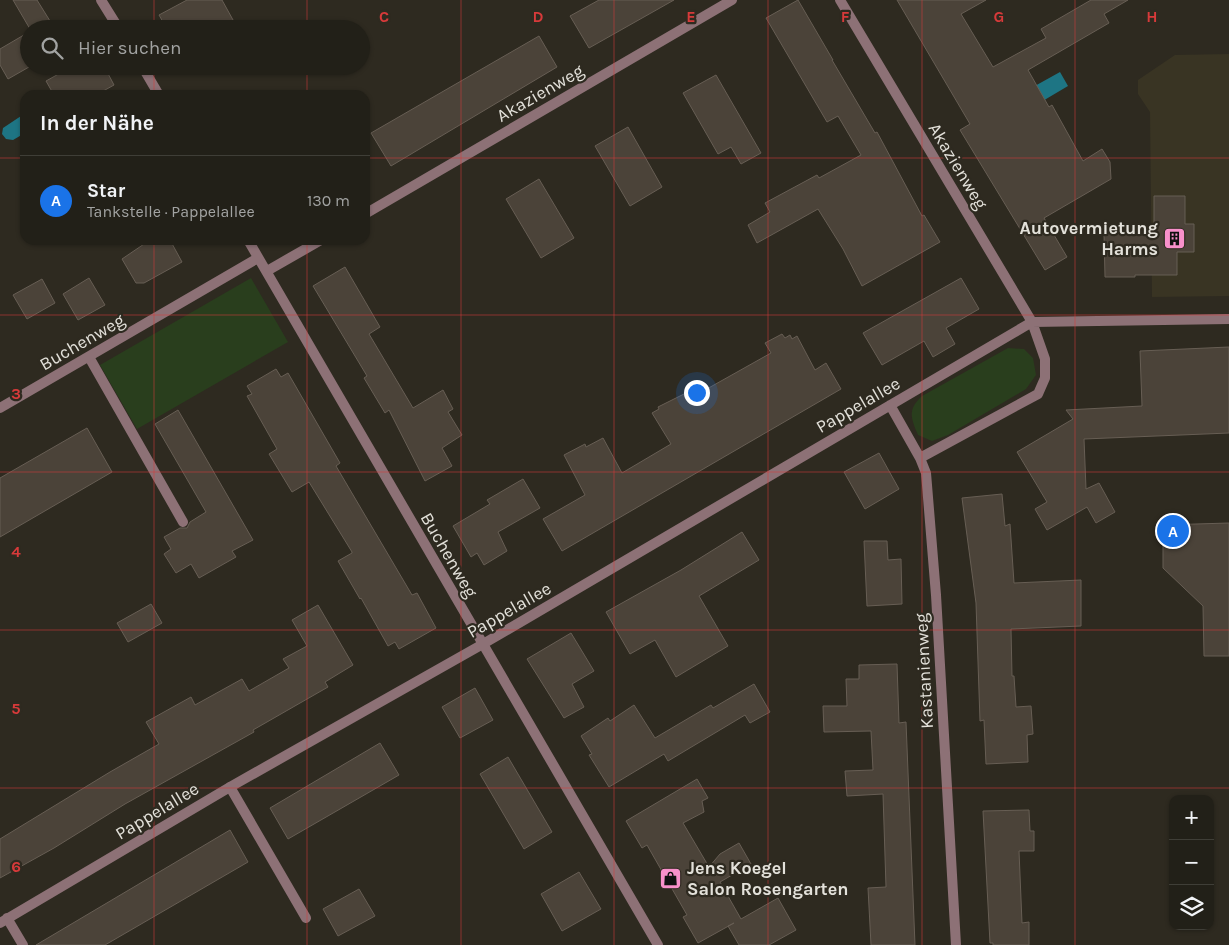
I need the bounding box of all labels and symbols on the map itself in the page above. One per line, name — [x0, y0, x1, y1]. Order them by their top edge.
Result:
text: C — [379, 7, 389, 26]
text: D — [533, 7, 544, 26]
text: E — [686, 7, 696, 26]
text: F — [841, 7, 850, 26]
text: G — [994, 7, 1004, 26]
text: H — [1146, 7, 1158, 26]
street label: Akazienweg — [493, 59, 587, 127]
street label: Akazienweg — [924, 119, 992, 213]
place label: Autovermietung Harms — [1020, 217, 1159, 260]
building icon: Autovermietung Harms — [1162, 226, 1186, 250]
street label: Buchenweg — [35, 309, 129, 375]
street label: Pappelallee — [812, 372, 904, 438]
your location — [684, 380, 710, 406]
text: 3 — [11, 384, 21, 403]
street label: Buchenweg — [416, 508, 482, 602]
pin: A — [1157, 512, 1189, 550]
text: 4 — [11, 542, 21, 561]
street label: Pappelallee — [463, 577, 555, 643]
street label: Kastanienweg — [910, 613, 938, 729]
text: 5 — [11, 699, 21, 718]
street label: Pappelallee — [111, 777, 203, 845]
text: 6 — [11, 857, 21, 876]
place label: Jens Koegel Salon Rosengarten — [687, 857, 848, 900]
shop icon: Jens Koegel Salon Rosengarten — [659, 866, 683, 890]

